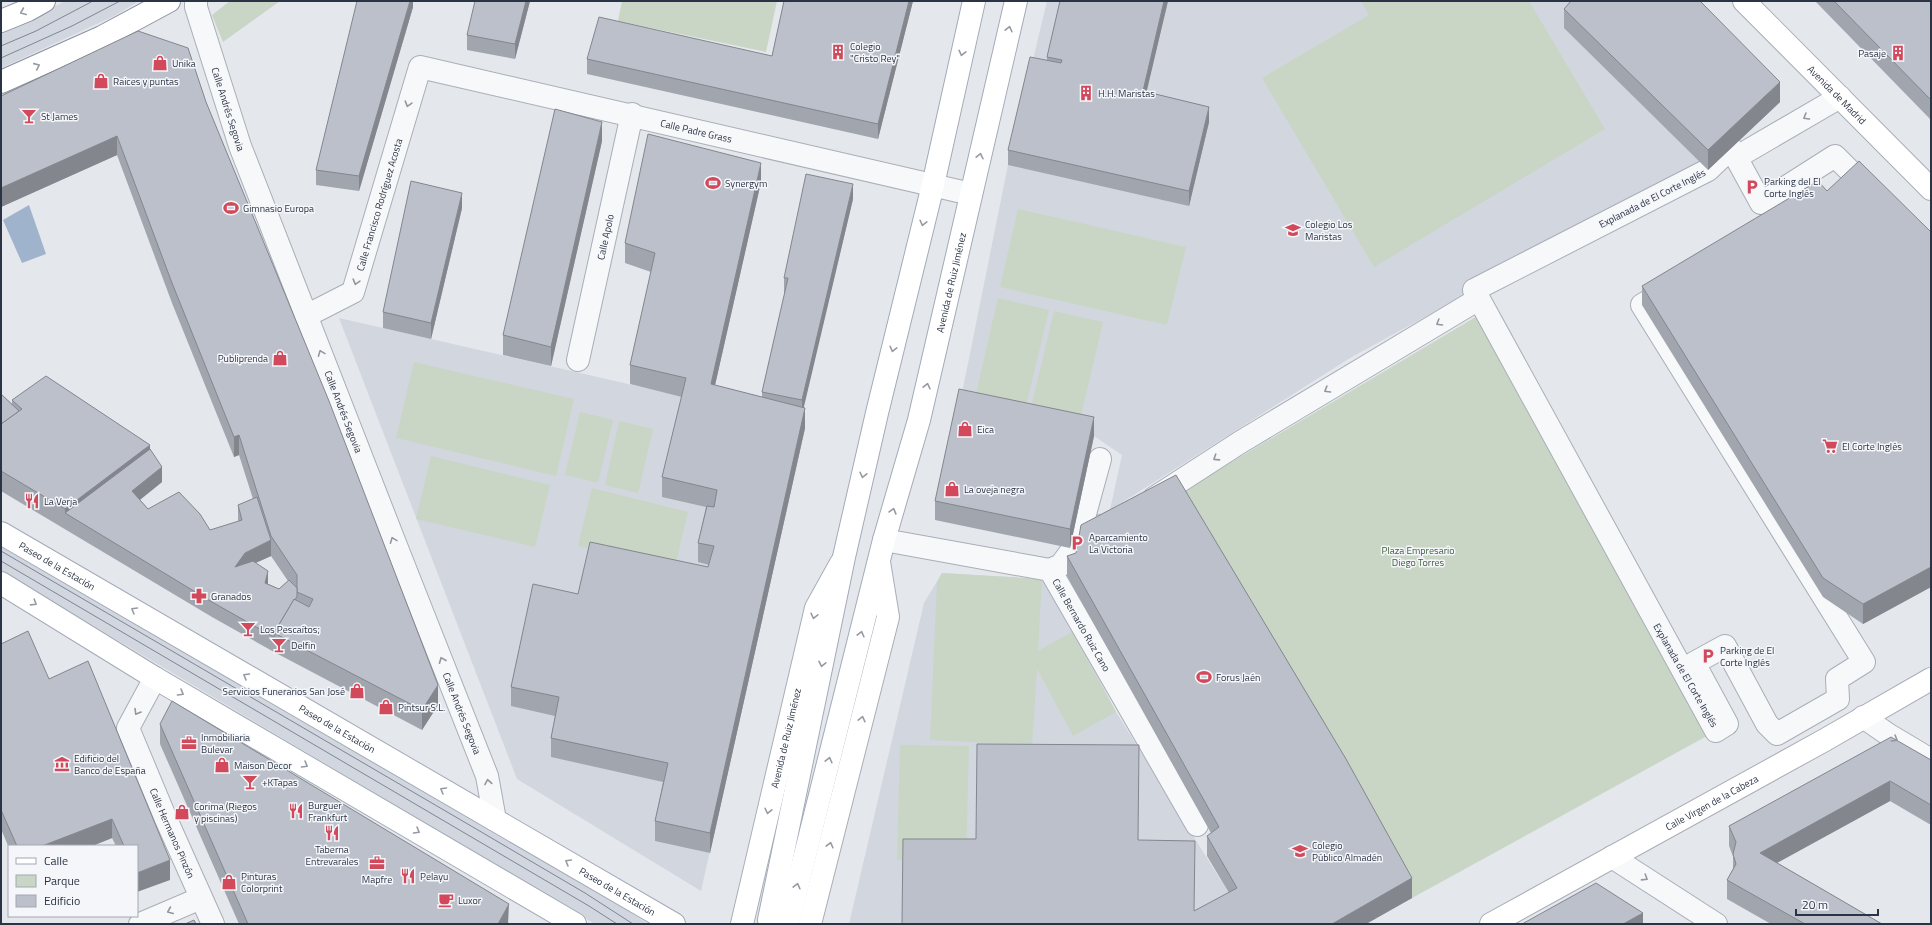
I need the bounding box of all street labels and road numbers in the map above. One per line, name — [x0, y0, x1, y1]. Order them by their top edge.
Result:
street label: Avenida de Madrid — [1804, 62, 1870, 128]
street label: Calle Andrés Segovia — [208, 65, 248, 153]
street label: Calle Padre Grass — [659, 116, 734, 147]
street label: Calle Francisco Rodríguez Acosta — [353, 137, 406, 273]
street label: Explanada de El Corte Inglés — [1596, 165, 1708, 232]
street label: Calle Apolo — [593, 213, 618, 261]
street label: Avenida de Ruiz Jiménez — [932, 231, 970, 334]
street label: Calle Andrés Segovia — [320, 369, 366, 455]
street label: Paseo de la Estación — [16, 538, 98, 594]
street label: Calle Bernardo Ruiz Cano — [1048, 576, 1114, 674]
street label: Explanada de El Corte Inglés — [1650, 620, 1722, 730]
street label: Calle Andrés Segovia — [439, 670, 485, 757]
street label: Avenida de Ruiz Jiménez — [767, 686, 805, 790]
street label: Paseo de la Estación — [296, 701, 378, 757]
street label: Calle Virgen de la Cabeza — [1663, 771, 1761, 834]
street label: Calle Hermanos Pinzón — [146, 786, 199, 881]
street label: Paseo de la Estación — [576, 863, 658, 920]

